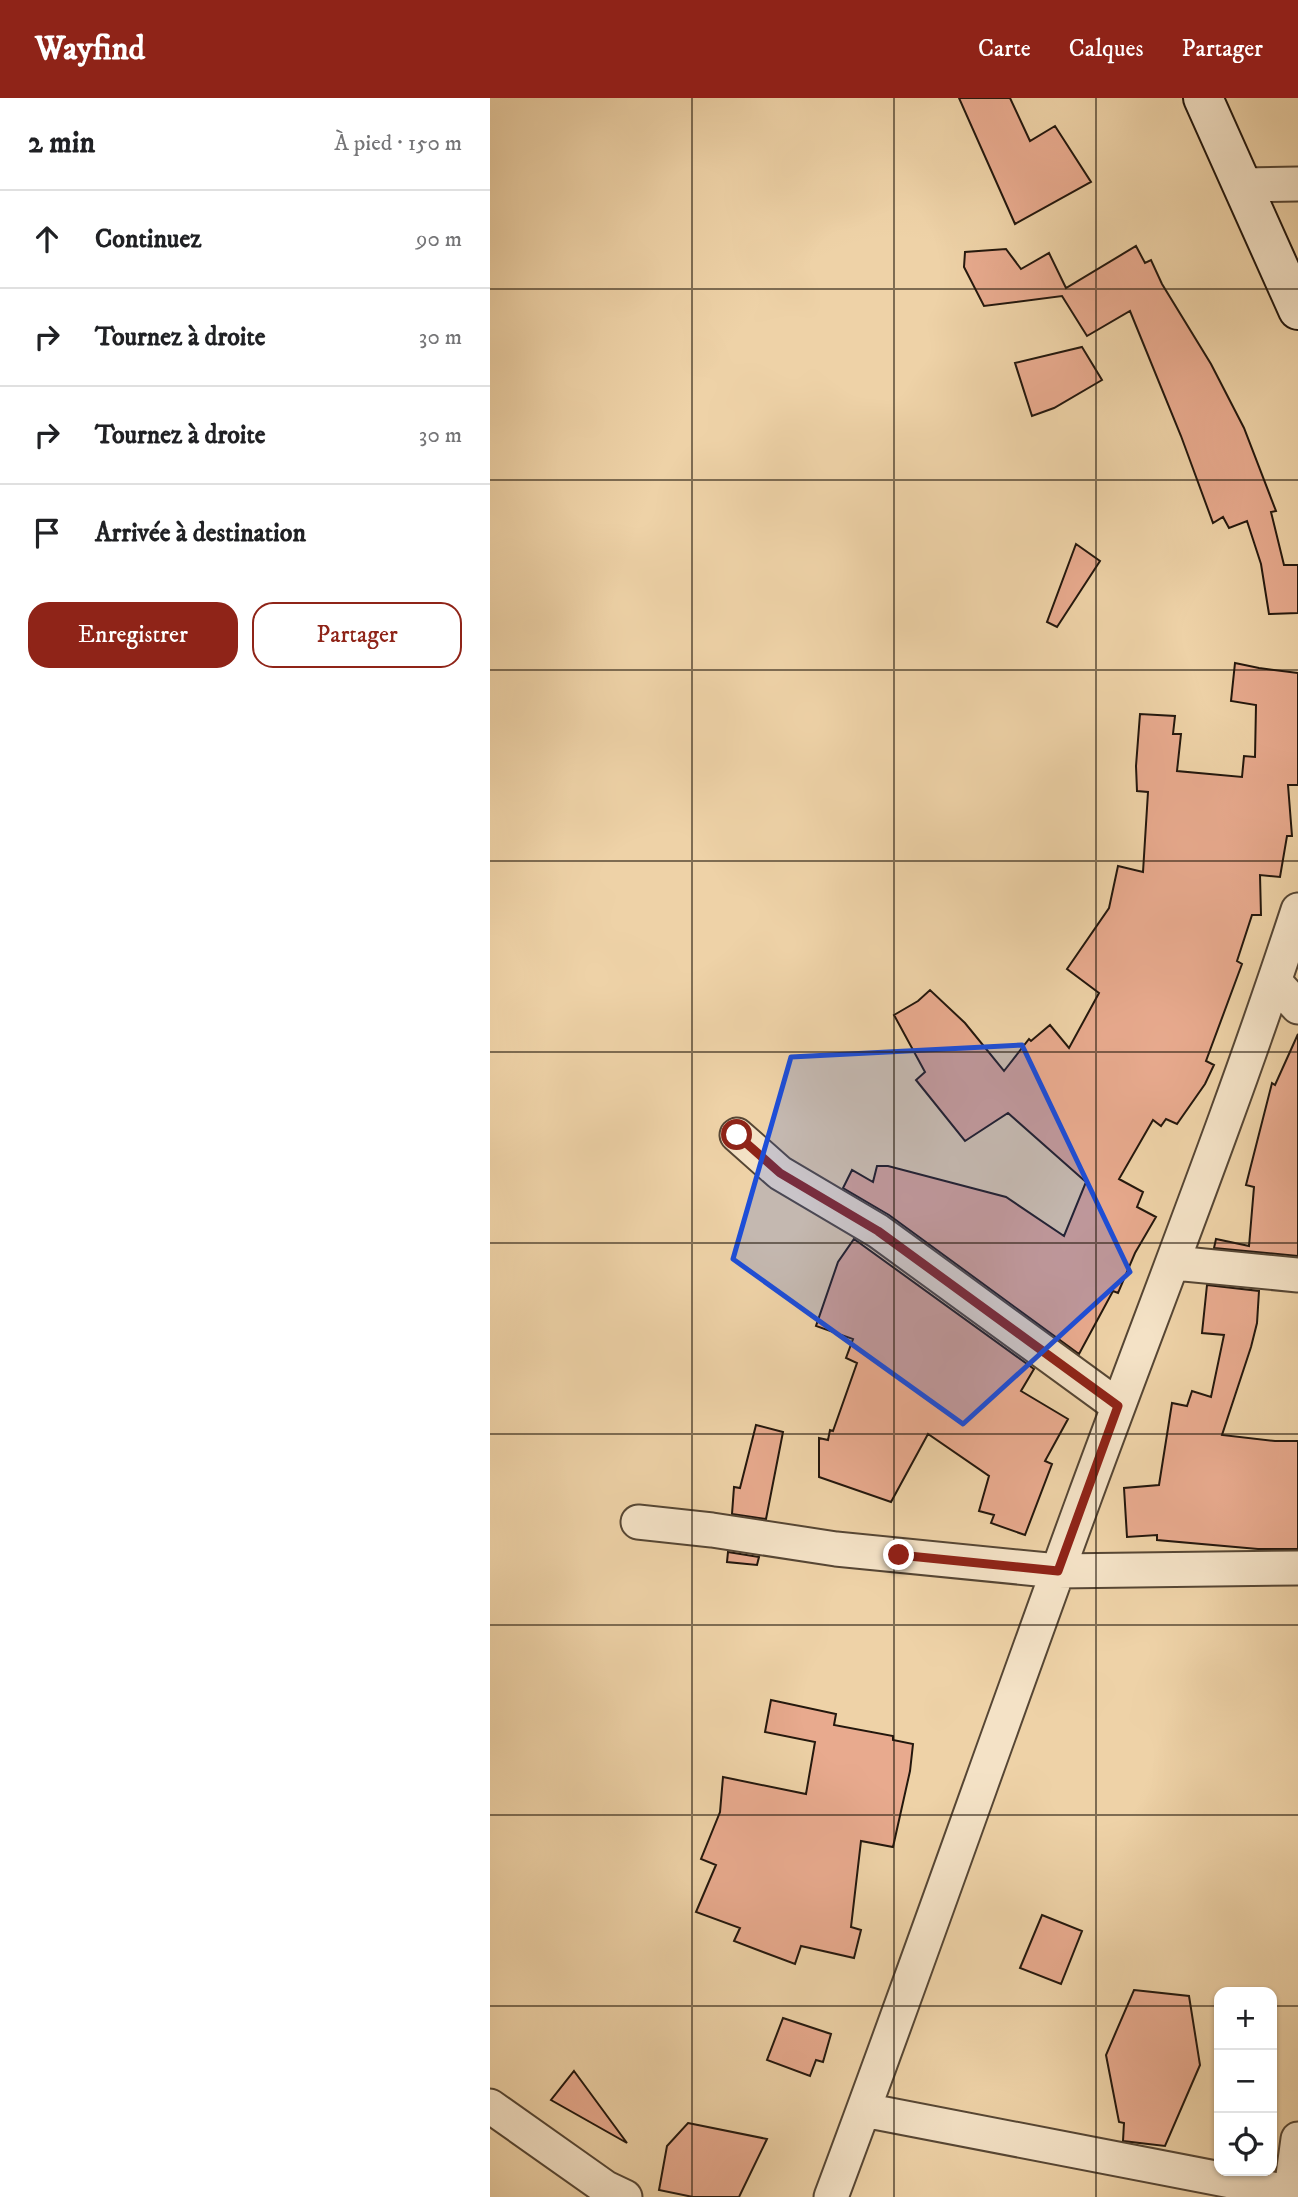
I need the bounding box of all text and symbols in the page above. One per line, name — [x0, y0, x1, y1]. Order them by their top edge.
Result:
text: Wayfind — [35, 29, 145, 70]
text: Carte — [978, 34, 1031, 64]
text: Calques — [1069, 34, 1144, 64]
text: Partager — [1182, 34, 1263, 64]
text: 2 min — [28, 125, 95, 162]
text: À pied · 150 m — [334, 129, 462, 158]
icon: ahead — [28, 220, 66, 258]
text: Continuez — [95, 223, 201, 256]
text: 90 m — [416, 225, 462, 254]
icon: right — [28, 318, 66, 356]
text: Tournez à droite — [95, 321, 266, 354]
text: 30 m — [419, 323, 462, 352]
icon: right — [28, 416, 66, 454]
text: Tournez à droite — [95, 419, 266, 452]
text: 30 m — [419, 421, 462, 450]
icon: arrive — [28, 514, 66, 552]
text: Arrivée à destination — [95, 517, 306, 550]
button: Enregistrer — [28, 602, 238, 668]
button: Partager — [252, 602, 462, 668]
route start — [721, 1119, 752, 1150]
route end — [883, 1539, 914, 1570]
map controls — [1214, 1987, 1277, 2176]
button: + — [1214, 1987, 1277, 2050]
button: − — [1214, 2050, 1277, 2113]
button: locate — [1214, 2113, 1277, 2176]

